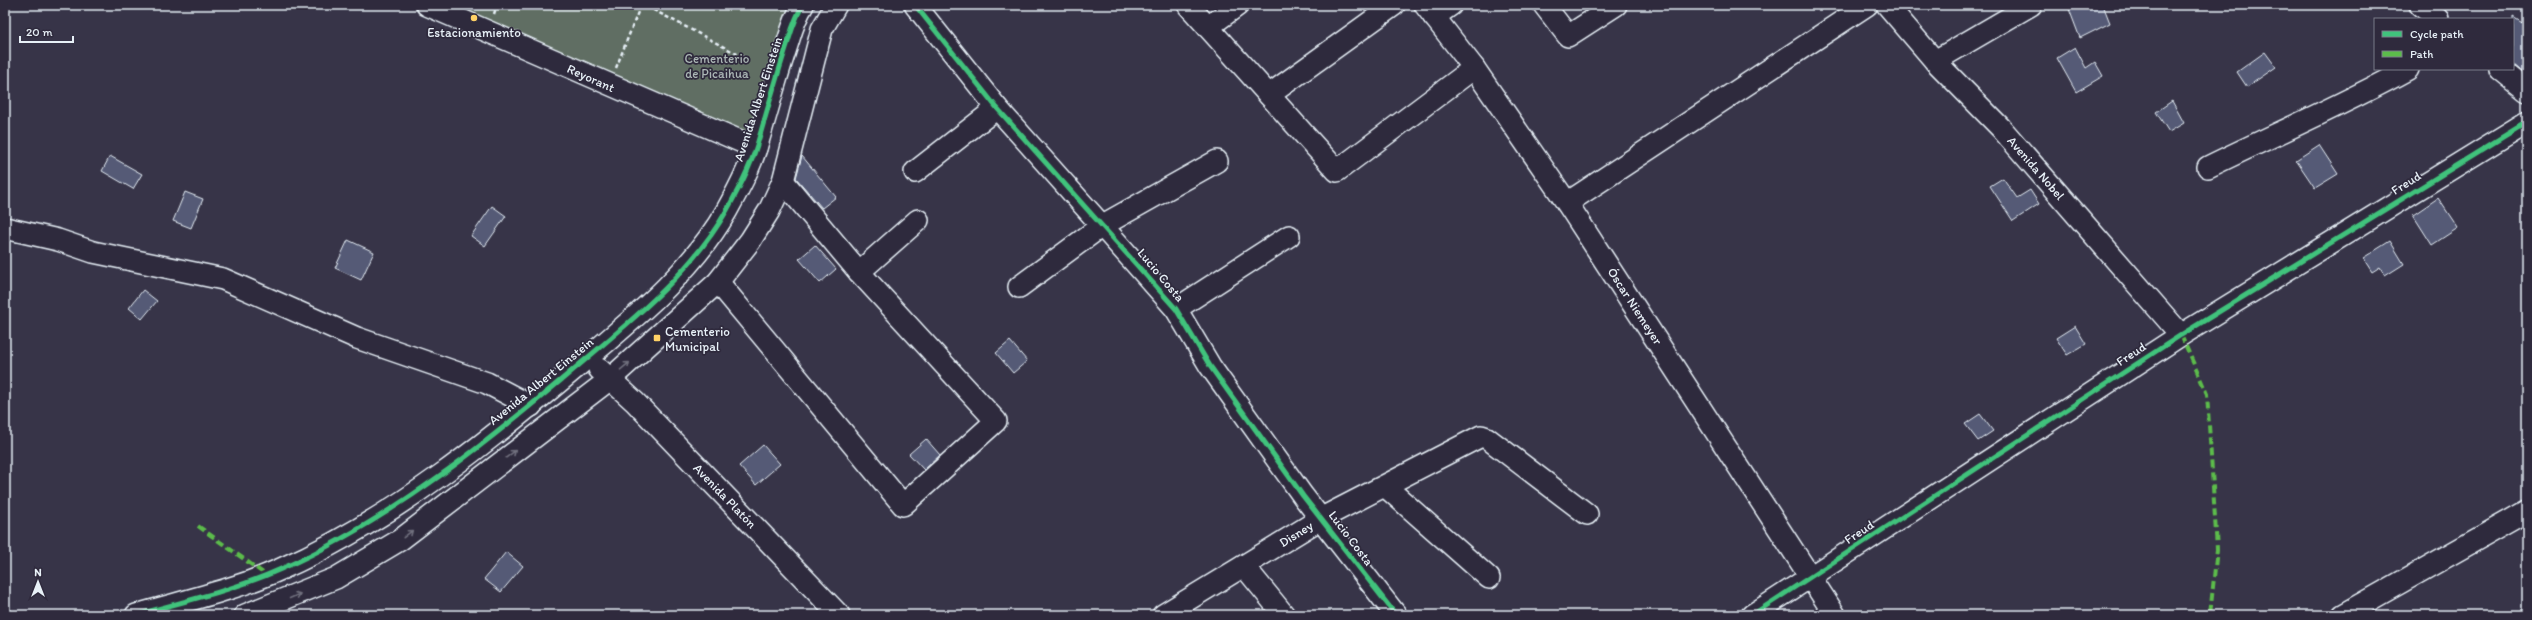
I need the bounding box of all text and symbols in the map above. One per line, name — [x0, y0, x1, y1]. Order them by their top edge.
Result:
marker: Estacionamiento — [469, 13, 479, 23]
scale bar — [20, 18, 73, 44]
legend — [2374, 18, 2514, 70]
text: 20 m — [26, 25, 53, 39]
place label: Estacionamiento — [427, 25, 521, 40]
text: Cycle path — [2410, 27, 2464, 41]
street label: Avenida Albert Einstein — [731, 35, 785, 163]
text: Path — [2410, 47, 2433, 61]
park label: Cementerio de Picaihua — [685, 51, 750, 81]
street label: Reyorant — [565, 61, 617, 95]
street label: Avenida Nobel — [2004, 133, 2068, 203]
street label: Freud — [2388, 168, 2424, 198]
street label: Lucio Costa — [1134, 245, 1188, 305]
street label: Óscar Niemeyer — [1604, 265, 1666, 348]
place label: Cementerio Municipal — [665, 324, 730, 354]
marker: Cementerio Municipal — [652, 333, 662, 343]
street label: Avenida Albert Einstein — [486, 334, 596, 428]
street label: Freud — [2114, 339, 2149, 369]
one-way arrow — [619, 361, 630, 370]
one-way arrow — [506, 450, 517, 459]
street label: Avenida Platón — [690, 461, 760, 532]
street label: Lucio Costa — [1326, 508, 1377, 569]
street label: Freud — [1842, 517, 1877, 547]
street label: Disney — [1276, 518, 1316, 550]
one-way arrow — [403, 529, 414, 538]
north arrow — [18, 562, 58, 602]
text: N — [34, 566, 42, 579]
one-way arrow — [288, 592, 300, 599]

